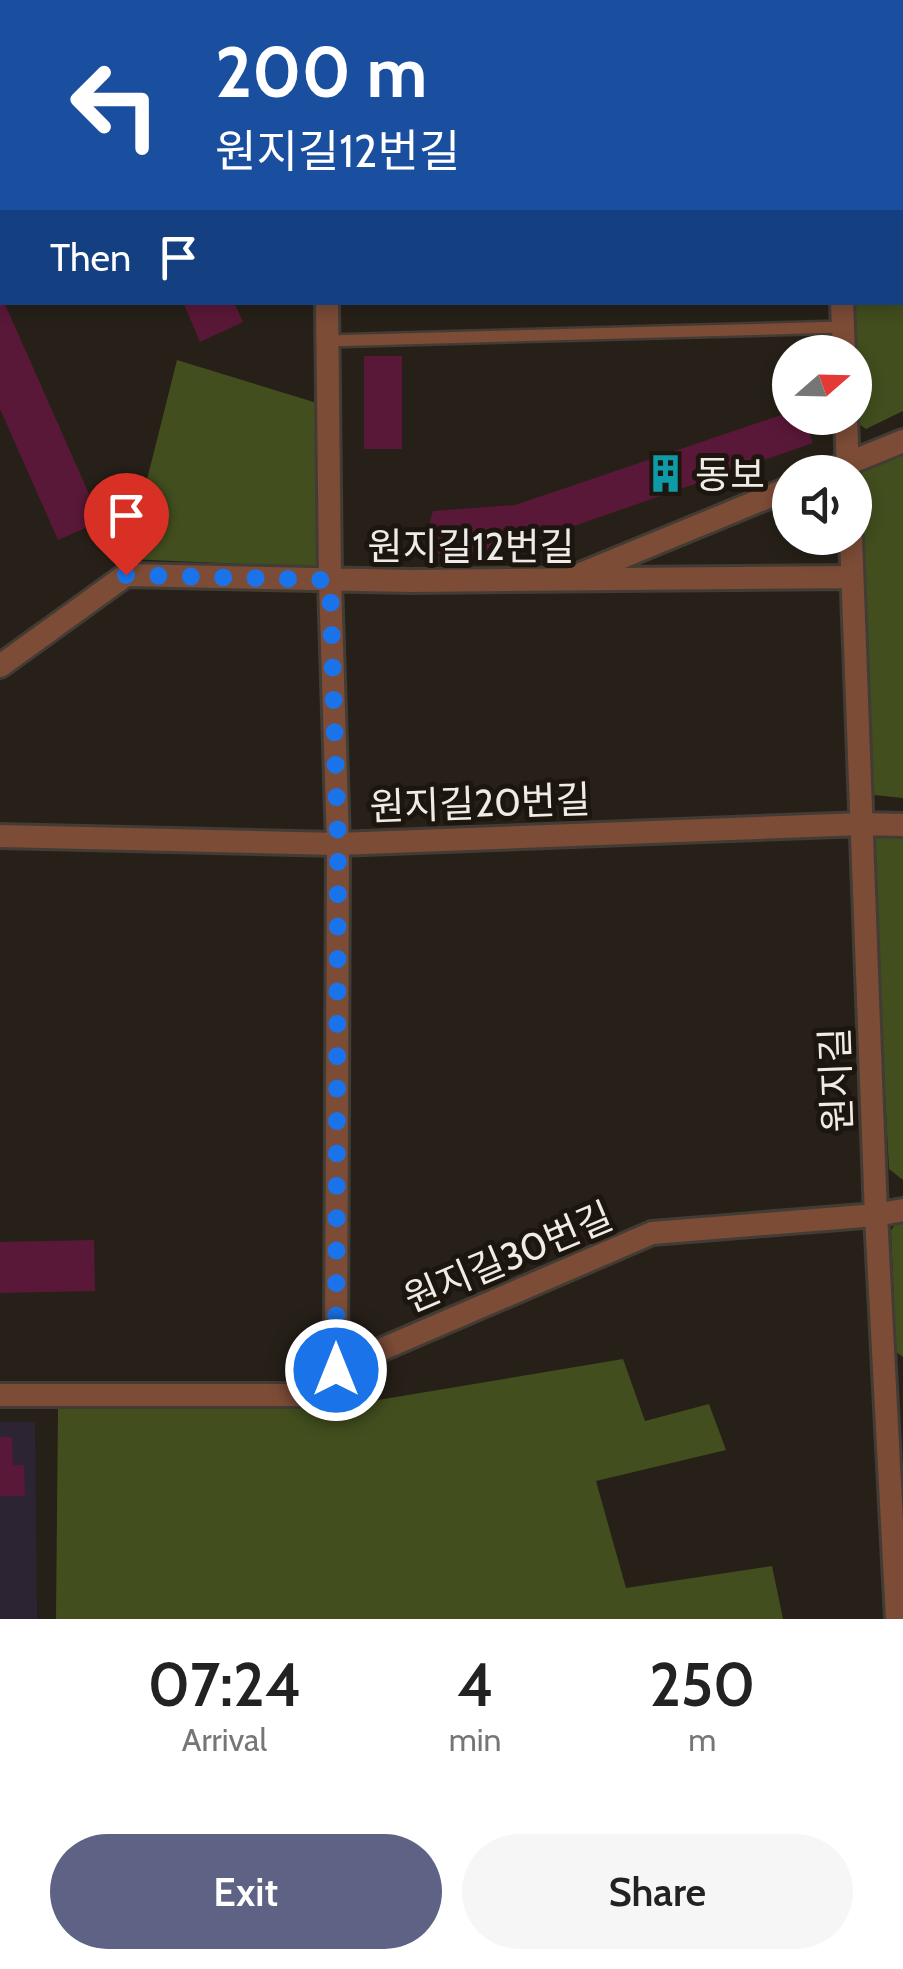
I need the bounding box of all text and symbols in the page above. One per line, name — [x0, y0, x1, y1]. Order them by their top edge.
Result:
text: 200 m — [215, 29, 427, 115]
icon: left — [50, 40, 180, 170]
text: 원지길12번길 — [215, 124, 460, 178]
icon: arrive — [151, 230, 206, 285]
text: Then — [50, 234, 131, 281]
north arrow — [772, 335, 872, 435]
map controls — [772, 335, 872, 555]
place label: 동보 — [695, 451, 765, 498]
building icon: 동보 — [644, 453, 686, 495]
button: sound — [772, 455, 872, 555]
pin — [84, 473, 169, 576]
icon: arrive — [99, 488, 154, 543]
street label: 원지길12번길 — [367, 523, 575, 570]
street label: 원지길20번길 — [369, 776, 591, 830]
street label: 원지길 — [811, 1027, 861, 1133]
street label: 원지길30번길 — [397, 1192, 619, 1322]
position arrow — [284, 1318, 388, 1422]
text: 07:24 — [148, 1648, 301, 1721]
text: 4 — [457, 1648, 493, 1721]
text: 250 — [649, 1648, 755, 1721]
text: Arrival — [182, 1720, 267, 1759]
text: min — [449, 1720, 502, 1759]
text: m — [688, 1720, 716, 1759]
button: Exit — [50, 1834, 442, 1949]
button: Share — [462, 1834, 853, 1949]

